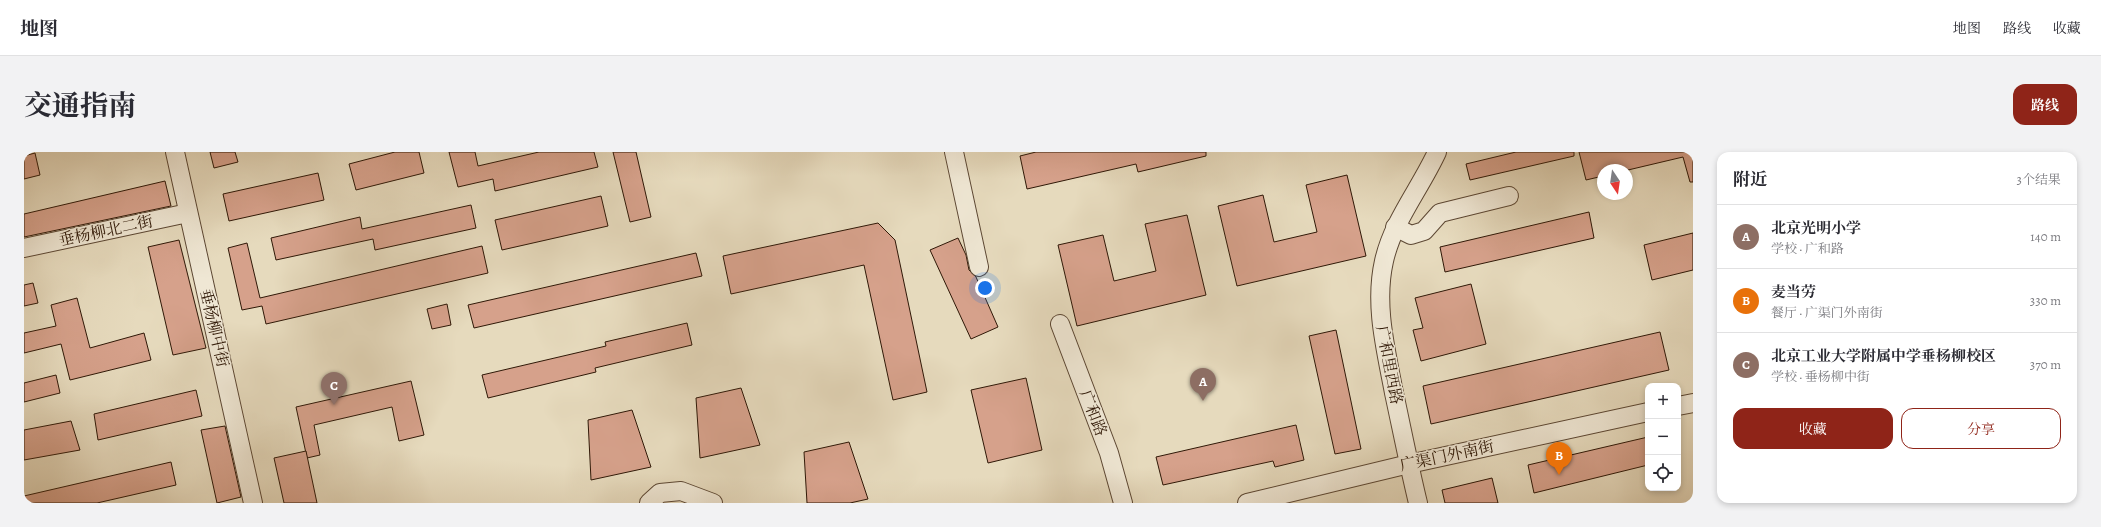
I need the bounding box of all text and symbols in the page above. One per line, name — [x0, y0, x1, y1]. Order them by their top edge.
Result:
text: 地图 — [20, 16, 58, 42]
text: 地图 — [1953, 19, 1981, 38]
text: 路线 — [2003, 19, 2031, 38]
text: 收藏 — [2053, 19, 2081, 38]
button: 路线 — [2013, 84, 2077, 125]
text: 交通指南 — [24, 87, 136, 125]
north arrow — [1597, 164, 1633, 200]
text: 附近 — [1733, 168, 1767, 191]
text: 3个结果 — [2017, 171, 2061, 188]
street label: 垂杨柳北二街 — [57, 210, 155, 252]
text: 北京光明小学 — [1771, 218, 1861, 238]
text: A — [1742, 228, 1750, 245]
text: 140 m — [2030, 228, 2061, 245]
text: 学校 · 广和路 — [1771, 240, 1844, 257]
your location — [975, 278, 995, 298]
text: 麦当劳 — [1771, 282, 1816, 302]
street label: 垂杨柳中街 — [194, 287, 234, 369]
text: B — [1742, 292, 1750, 309]
text: 330 m — [2030, 292, 2061, 309]
text: 餐厅 · 广渠门外南街 — [1771, 304, 1883, 321]
street label: 广和里西路 — [1371, 324, 1407, 406]
text: 北京工业大学附属中学垂杨柳校区 — [1771, 346, 1996, 366]
text: C — [1742, 356, 1750, 373]
text: 370 m — [2030, 356, 2061, 373]
pin: A — [1190, 368, 1216, 401]
text: 学校 · 垂杨柳中街 — [1771, 368, 1870, 385]
pin: C — [321, 372, 347, 405]
map controls — [1645, 383, 1681, 491]
button: + — [1645, 383, 1681, 419]
street label: 广和路 — [1074, 387, 1112, 439]
button: 收藏 — [1733, 408, 1893, 449]
button: 分享 — [1901, 408, 2061, 449]
button: − — [1645, 419, 1681, 455]
street label: 广渠门外南街 — [1398, 435, 1496, 477]
pin: B — [1546, 442, 1572, 475]
button: locate — [1645, 455, 1681, 491]

